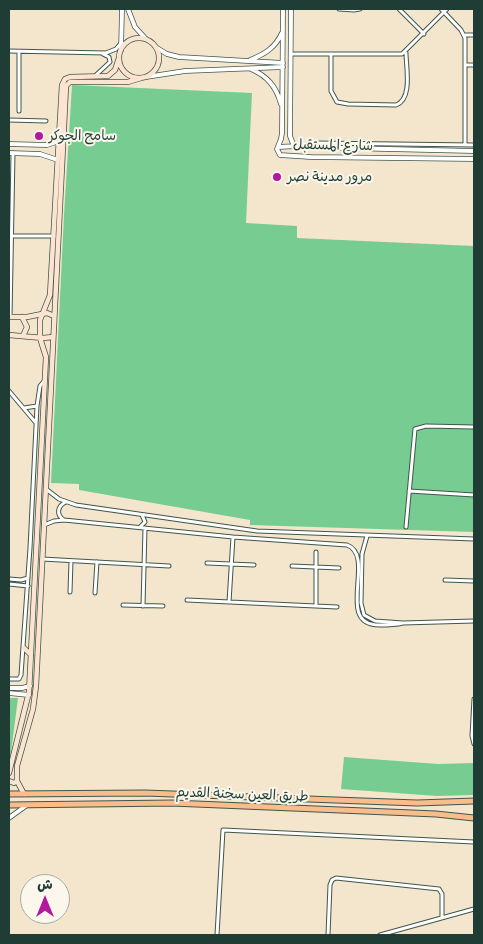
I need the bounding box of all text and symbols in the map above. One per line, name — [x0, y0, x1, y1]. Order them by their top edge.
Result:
place label: سامح الجوكر — [49, 128, 116, 144]
marker: سامح الجوكر — [33, 130, 45, 142]
street label: شارع المستقبل — [293, 137, 373, 155]
place label: مرور مدينة نصر — [287, 169, 372, 185]
marker: مرور مدينة نصر — [271, 171, 283, 183]
street label: طريق العين سخنة القديم — [175, 784, 309, 806]
north arrow — [20, 874, 70, 924]
text: ش — [37, 876, 53, 893]

